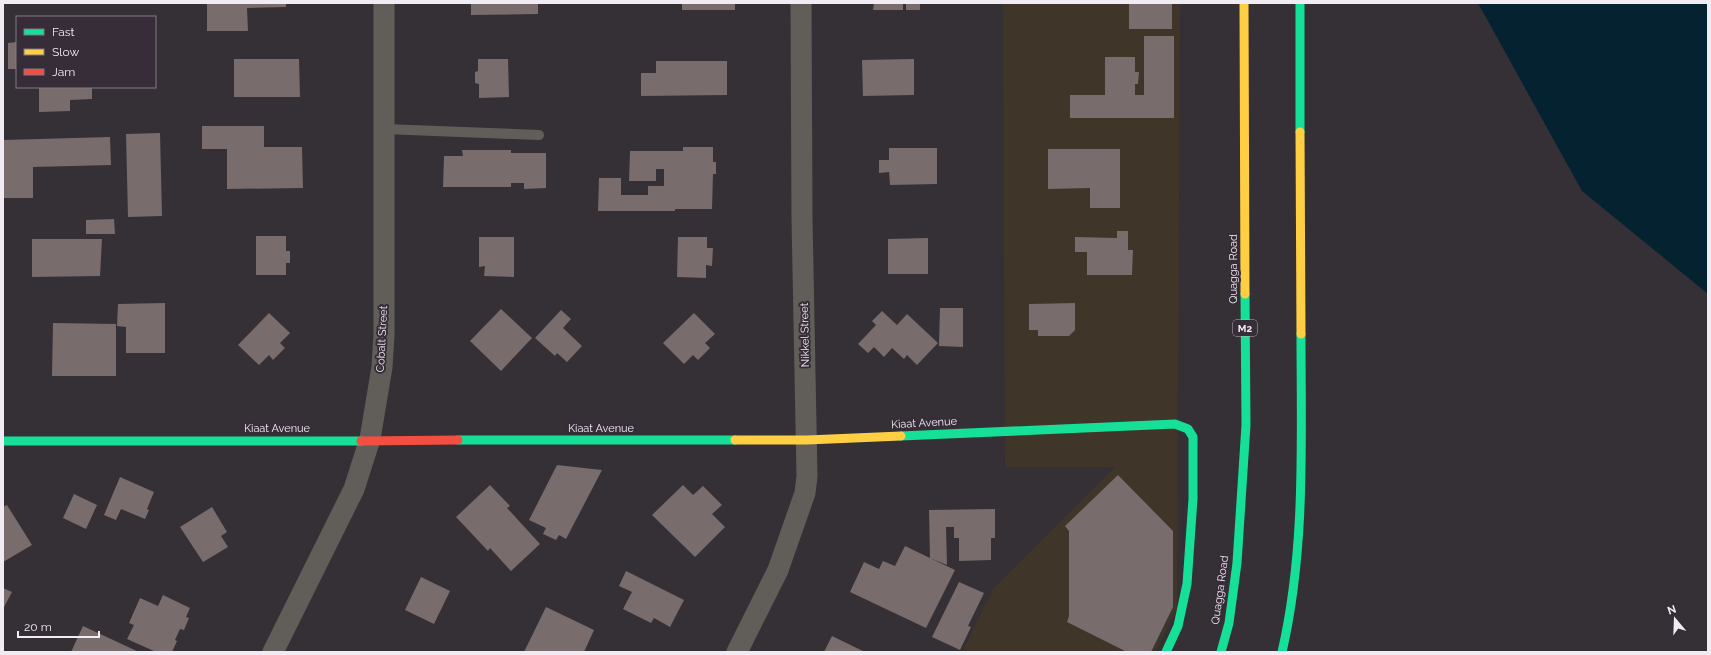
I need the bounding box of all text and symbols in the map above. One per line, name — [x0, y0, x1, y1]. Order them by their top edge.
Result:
legend — [16, 16, 156, 88]
text: Fast — [52, 25, 75, 39]
text: Slow — [52, 45, 79, 59]
text: Jam — [52, 65, 75, 79]
street label: Quagga Road — [1227, 234, 1240, 304]
street label: Nikkel Street — [798, 302, 812, 367]
street label: Cobalt Street — [374, 305, 390, 373]
road number: M2 — [1233, 320, 1257, 336]
street label: Kiaat Avenue — [891, 415, 958, 431]
street label: Kiaat Avenue — [244, 422, 311, 435]
street label: Kiaat Avenue — [568, 422, 635, 435]
street label: Quagga Road — [1209, 555, 1231, 625]
north arrow — [1655, 599, 1695, 639]
text: N — [1666, 603, 1678, 618]
scale bar — [18, 613, 99, 639]
text: 20 m — [24, 620, 52, 634]

